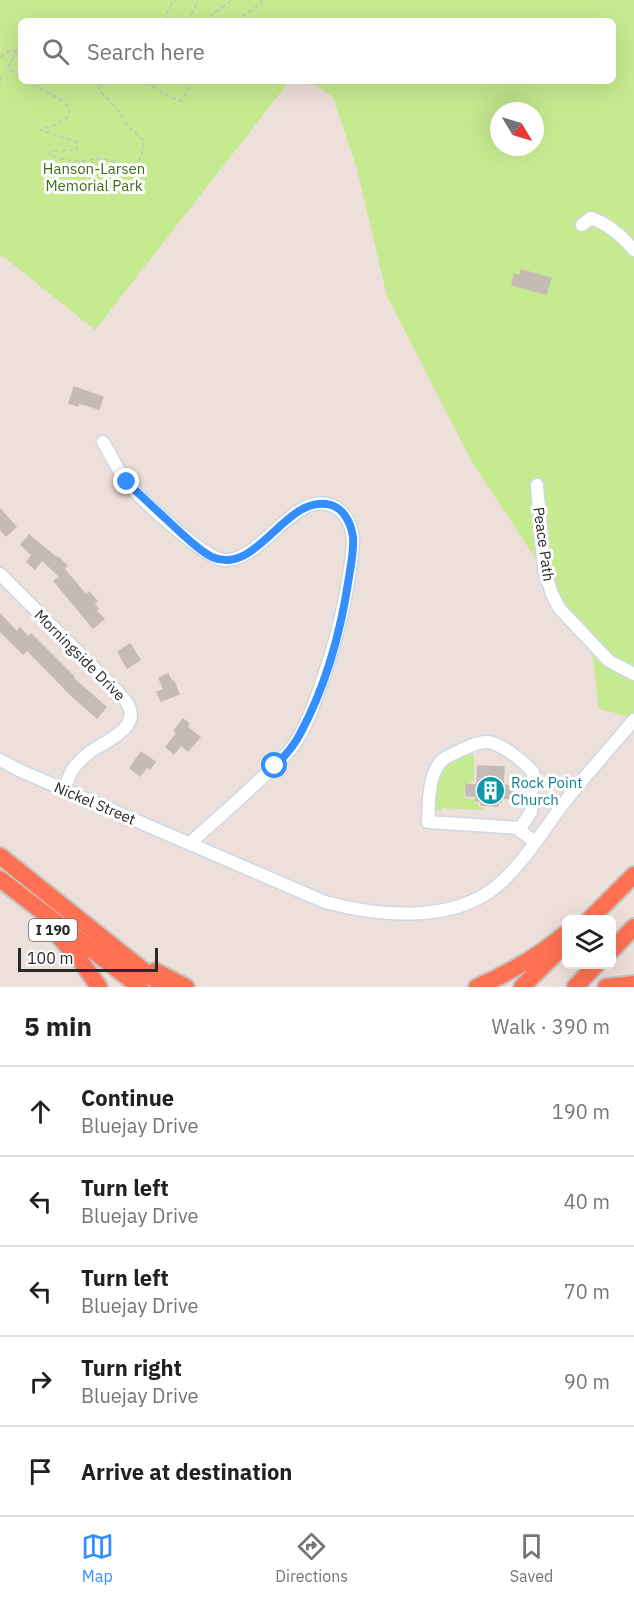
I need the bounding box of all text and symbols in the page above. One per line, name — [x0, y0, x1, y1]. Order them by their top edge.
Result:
search box — [18, 18, 616, 84]
icon: search — [39, 35, 72, 68]
text: Search here — [87, 37, 205, 66]
north arrow — [490, 102, 544, 156]
park label: Hanson-Larsen Memorial Park — [43, 159, 145, 195]
route end — [113, 468, 139, 494]
street label: Peace Path — [529, 506, 559, 582]
street label: Morningside Drive — [30, 605, 130, 705]
route start — [261, 752, 287, 778]
place label: Rock Point Church — [511, 773, 583, 809]
building icon: Rock Point Church — [474, 775, 506, 807]
street label: Nickel Street — [51, 777, 139, 829]
map controls — [562, 915, 616, 969]
button: layers — [562, 915, 616, 969]
road number: I 190 — [29, 919, 77, 941]
scale bar — [18, 945, 158, 972]
text: 100 m — [27, 948, 74, 968]
text: 5 min — [24, 1009, 92, 1043]
text: Walk · 390 m — [492, 1013, 610, 1040]
text: Continue — [81, 1083, 174, 1112]
icon: ahead — [24, 1095, 57, 1128]
text: 190 m — [552, 1098, 610, 1125]
text: Bluejay Drive — [81, 1112, 199, 1139]
text: Turn left — [81, 1173, 169, 1202]
icon: left — [24, 1185, 57, 1218]
text: 40 m — [564, 1188, 610, 1215]
text: Bluejay Drive — [81, 1202, 199, 1229]
text: Turn left — [81, 1263, 169, 1292]
icon: left — [24, 1275, 57, 1308]
text: 70 m — [564, 1278, 610, 1305]
text: Bluejay Drive — [81, 1292, 199, 1319]
text: Turn right — [81, 1353, 182, 1382]
icon: right — [24, 1365, 57, 1398]
text: 90 m — [564, 1368, 610, 1395]
text: Bluejay Drive — [81, 1382, 199, 1409]
icon: arrive — [24, 1455, 57, 1488]
text: Arrive at destination — [81, 1457, 292, 1486]
tab: Map — [81, 1530, 114, 1586]
tab: Directions — [275, 1530, 348, 1586]
tab: Saved — [510, 1530, 553, 1586]

